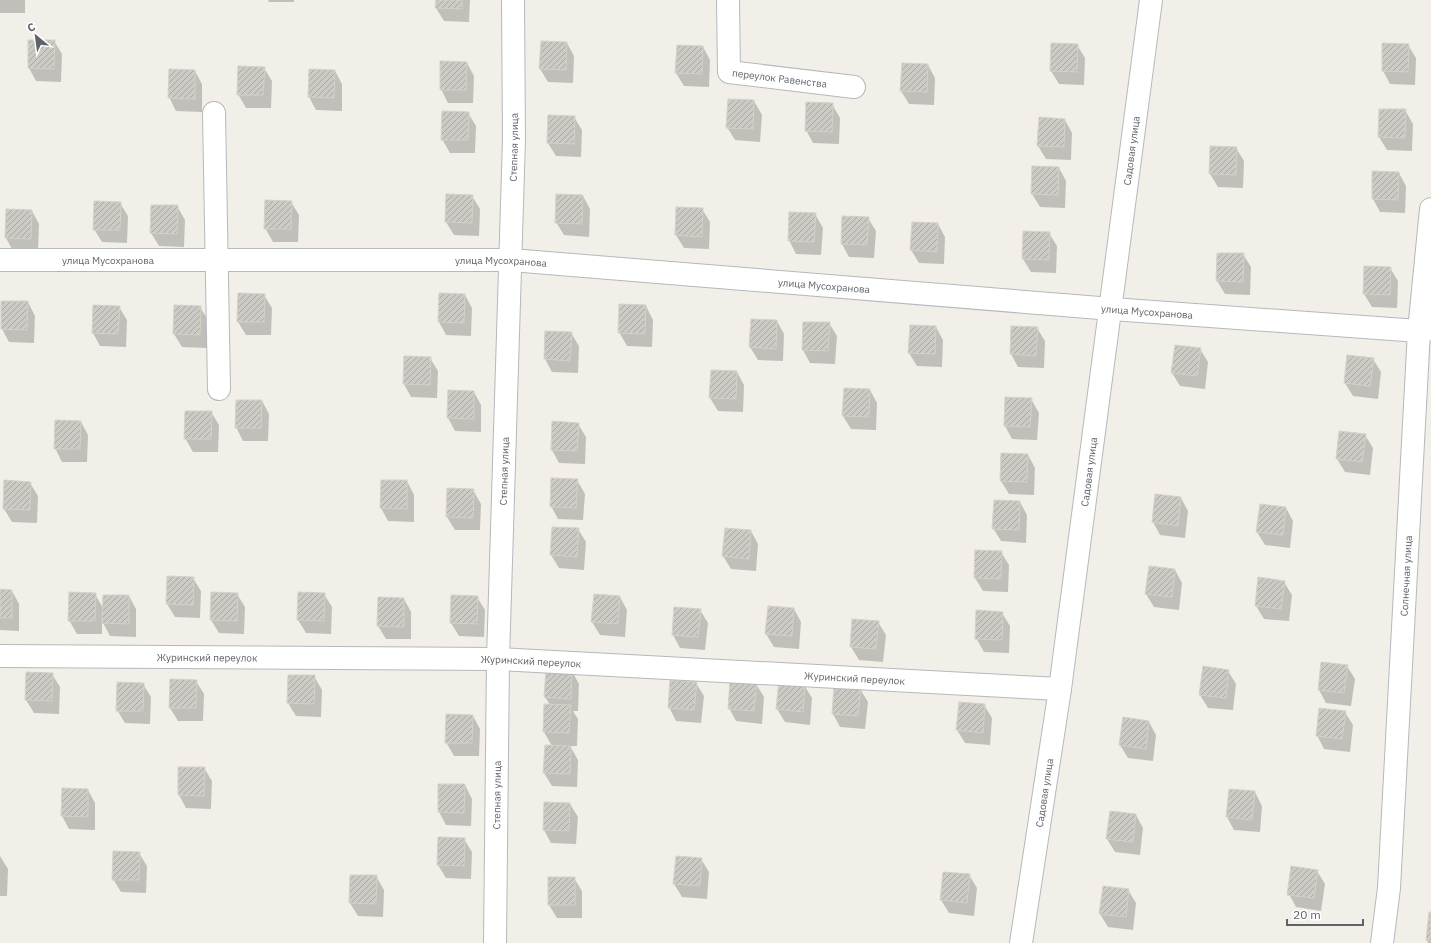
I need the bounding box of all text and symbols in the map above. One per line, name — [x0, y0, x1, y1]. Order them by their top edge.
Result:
north arrow — [16, 16, 56, 56]
text: С — [25, 19, 38, 35]
street label: переулок Равенства — [731, 66, 828, 90]
street label: Степная улица — [506, 112, 521, 182]
street label: Садовая улица — [1120, 115, 1142, 186]
street label: улица Мусохранова — [455, 253, 548, 269]
street label: улица Мусохранова — [62, 254, 155, 267]
street label: улица Мусохранова — [778, 275, 871, 296]
street label: улица Мусохранова — [1100, 302, 1194, 321]
street label: Степная улица — [496, 436, 511, 506]
street label: Садовая улица — [1078, 436, 1100, 507]
street label: Солнечная улица — [1397, 534, 1415, 617]
street label: Журинский переулок — [156, 650, 258, 664]
street label: Журинский переулок — [480, 652, 582, 670]
street label: Журинский переулок — [804, 669, 906, 687]
street label: Садовая улица — [1032, 757, 1056, 828]
street label: Степная улица — [490, 760, 503, 829]
scale bar — [1287, 901, 1363, 927]
text: 20 m — [1293, 907, 1321, 922]

